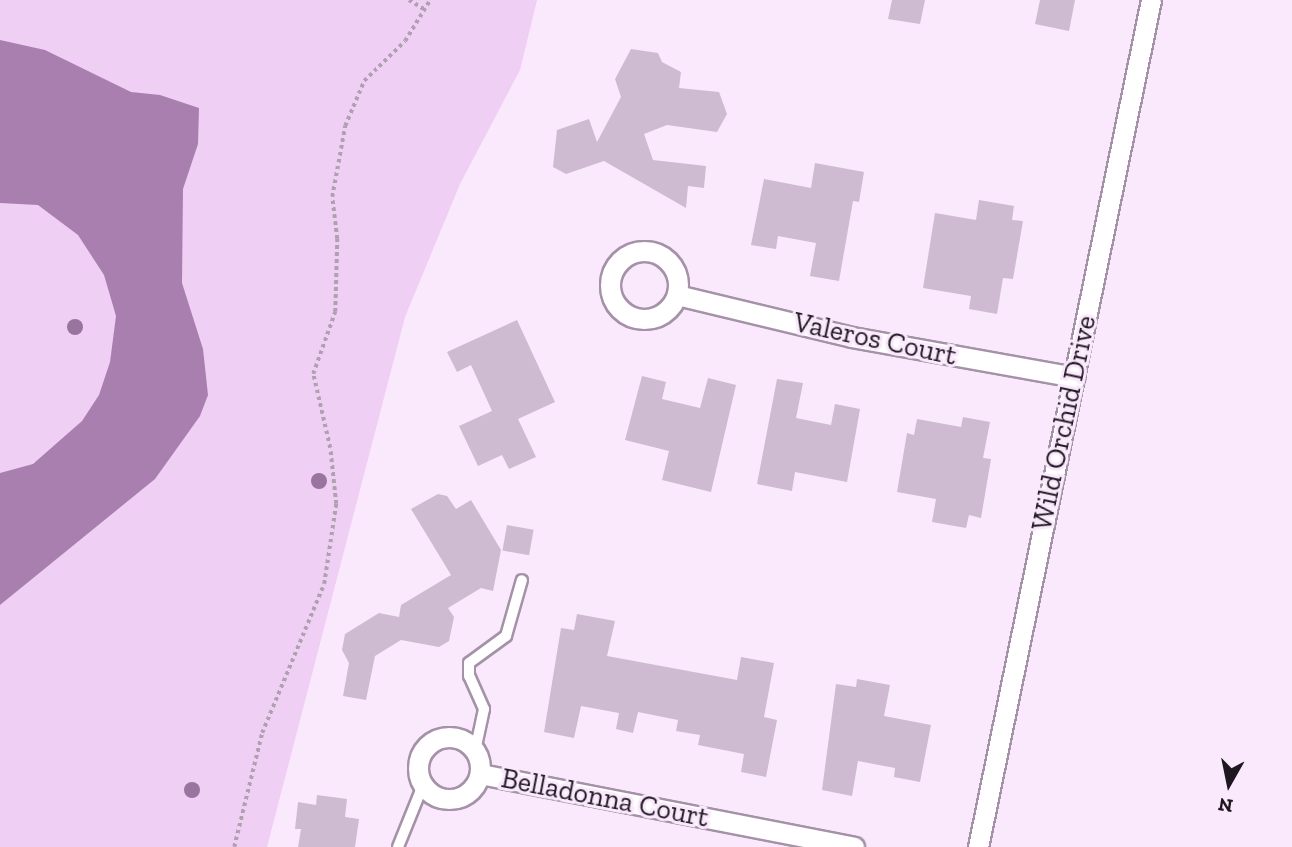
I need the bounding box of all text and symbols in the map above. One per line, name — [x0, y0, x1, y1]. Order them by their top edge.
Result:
street label: Valeros Court — [791, 305, 959, 373]
street label: Wild Orchid Drive — [1025, 312, 1103, 534]
north arrow — [1194, 749, 1264, 819]
street label: Belladonna Court — [498, 761, 712, 835]
text: N — [1217, 793, 1235, 818]

